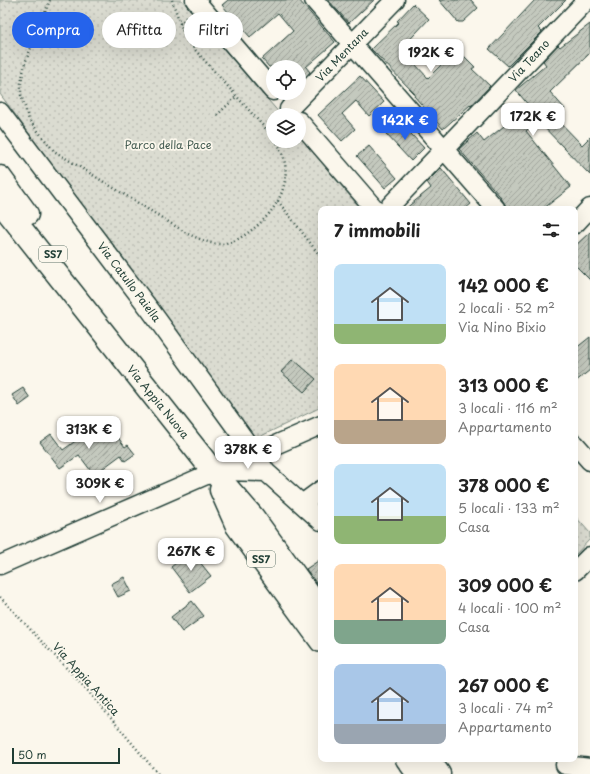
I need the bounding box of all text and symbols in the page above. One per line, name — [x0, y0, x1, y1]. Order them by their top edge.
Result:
chip: Compra — [12, 12, 94, 48]
chip: Affitta — [102, 12, 176, 48]
chip: Filtri — [184, 12, 243, 48]
street label: Via Mentana — [311, 24, 372, 85]
street label: Via Teano — [504, 35, 553, 86]
pin: 192K € — [398, 39, 464, 73]
text: 192K € — [408, 42, 454, 61]
map controls — [266, 60, 306, 148]
button: locate — [266, 60, 306, 100]
pin: 172K € — [500, 103, 566, 137]
text: 172K € — [510, 106, 556, 125]
pin: 142K € — [372, 107, 438, 141]
button: layers — [266, 108, 306, 148]
text: 142K € — [381, 110, 429, 129]
park label: Parco della Pace — [125, 136, 212, 153]
text: 7 immobili — [334, 217, 420, 243]
icon: filters — [540, 219, 562, 241]
street label: Via Catullo Paiella — [94, 238, 165, 325]
road number: SS7 — [39, 246, 67, 262]
text: 142 000 € — [458, 272, 549, 298]
icon: home — [366, 280, 414, 328]
text: 2 locali · 52 m² — [458, 298, 555, 317]
text: Via Nino Bixio — [458, 317, 546, 336]
street label: Via Appia Nuova — [123, 361, 194, 443]
text: 313 000 € — [458, 372, 549, 398]
icon: home — [366, 380, 414, 428]
text: 3 locali · 116 m² — [458, 398, 558, 417]
pin: 313K € — [56, 416, 122, 450]
text: Appartamento — [458, 417, 552, 436]
text: 313K € — [66, 419, 112, 438]
pin: 378K € — [215, 436, 281, 470]
text: 378K € — [224, 439, 272, 458]
pin: 309K € — [67, 470, 133, 504]
text: 378 000 € — [458, 472, 550, 498]
text: 309K € — [75, 473, 125, 492]
icon: home — [366, 480, 414, 528]
text: 5 locali · 133 m² — [458, 498, 560, 517]
text: Casa — [458, 517, 490, 536]
pin: 267K € — [158, 538, 224, 572]
text: 267K € — [167, 541, 215, 560]
road number: SS7 — [247, 551, 275, 567]
text: 309 000 € — [458, 572, 552, 598]
icon: home — [366, 580, 414, 628]
text: 4 locali · 100 m² — [458, 598, 561, 617]
text: Casa — [458, 617, 490, 636]
street label: Via Appia Antica — [49, 638, 124, 719]
text: 267 000 € — [458, 672, 549, 698]
icon: home — [366, 680, 414, 728]
text: 3 locali · 74 m² — [458, 698, 554, 717]
text: Appartamento — [458, 717, 552, 736]
scale bar — [12, 746, 120, 765]
text: 50 m — [18, 746, 47, 763]

